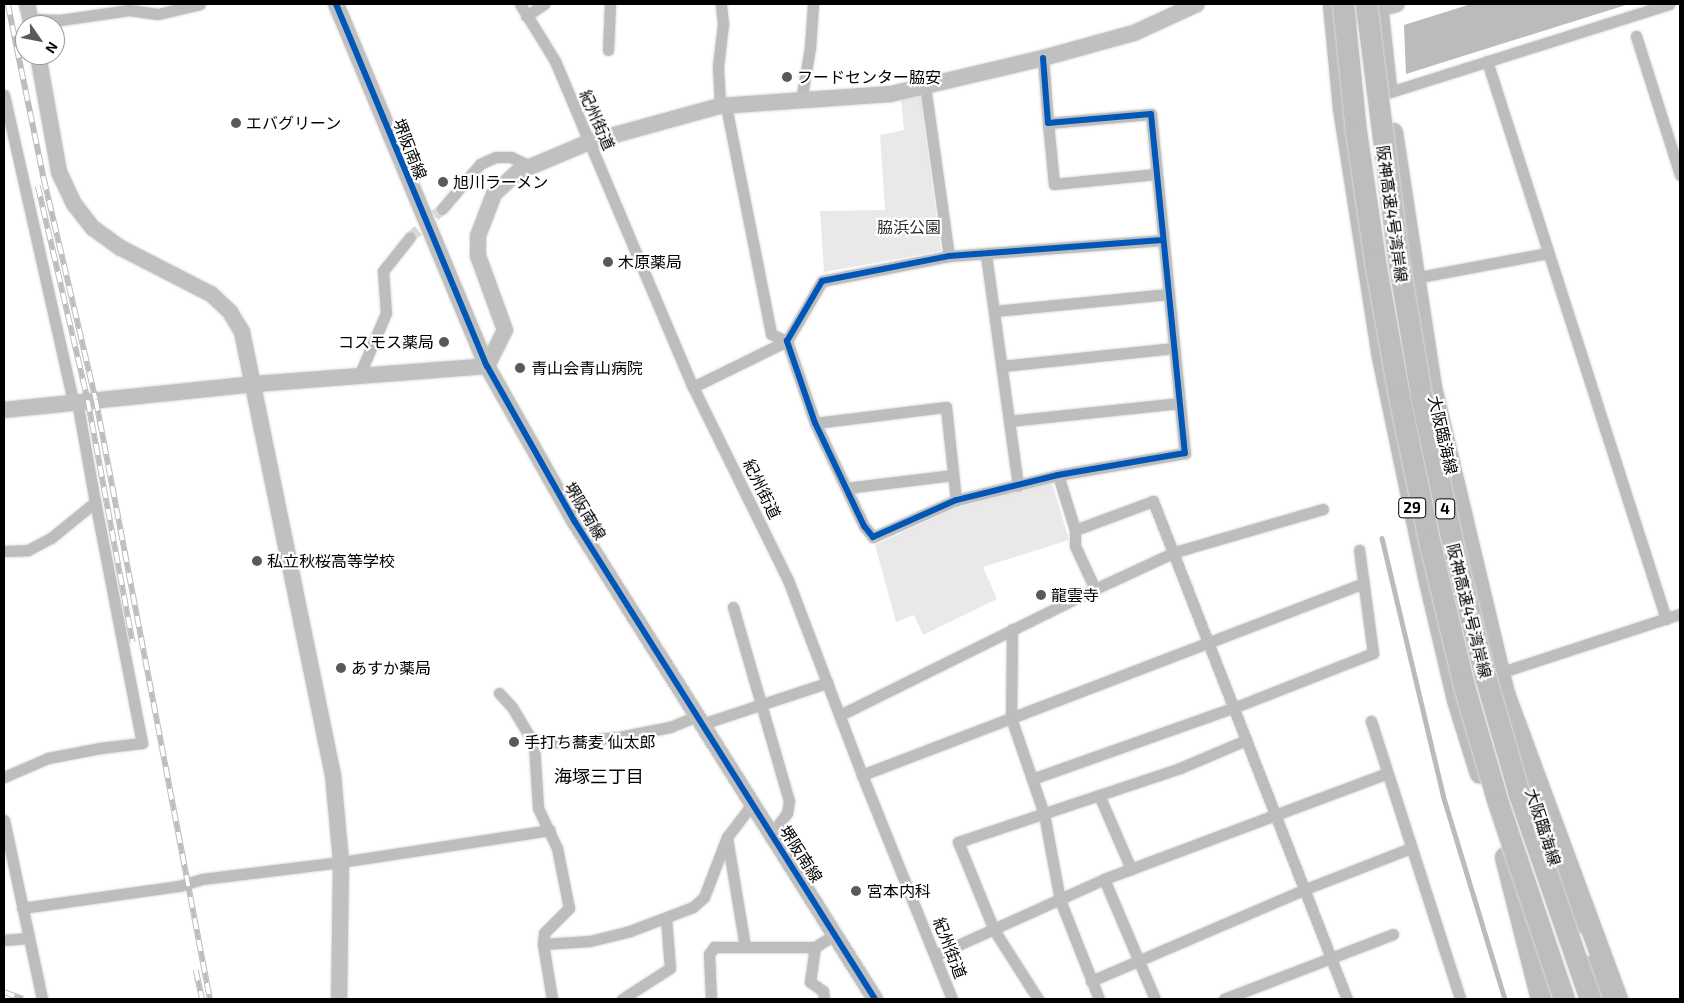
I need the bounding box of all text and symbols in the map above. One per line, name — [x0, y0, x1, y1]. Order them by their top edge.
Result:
north arrow — [15, 15, 65, 65]
text: N — [42, 39, 62, 57]
place label: フードセンター脇安 — [797, 67, 941, 87]
marker: フードセンター脇安 — [781, 71, 793, 83]
street label: 紀州街道 — [575, 87, 619, 153]
place label: エバグリーン — [246, 113, 342, 133]
street label: 堺阪南線 — [389, 116, 431, 182]
marker: エバグリーン — [230, 117, 242, 129]
street label: 阪神高速4号湾岸線 — [1373, 144, 1411, 284]
place label: 旭川ラーメン — [453, 172, 549, 192]
marker: 旭川ラーメン — [437, 176, 449, 188]
park label: 脇浜公園 — [877, 217, 941, 237]
place label: 木原薬局 — [618, 252, 682, 272]
marker: 木原薬局 — [602, 256, 614, 268]
place label: コスモス薬局 — [338, 332, 434, 352]
marker: コスモス薬局 — [438, 336, 450, 348]
place label: 青山会青山病院 — [531, 358, 643, 378]
marker: 青山会青山病院 — [513, 361, 527, 375]
street label: 大阪臨海線 — [1425, 394, 1461, 476]
street label: 紀州街道 — [739, 456, 785, 522]
street label: 堺阪南線 — [560, 479, 610, 543]
road number: 29 — [1397, 496, 1427, 520]
road number: 4 — [1435, 496, 1455, 522]
street label: 阪神高速4号湾岸線 — [1443, 542, 1495, 680]
place label: 私立秋桜高等学校 — [267, 551, 395, 571]
marker: 私立秋桜高等学校 — [251, 555, 263, 567]
place label: 龍雲寺 — [1051, 585, 1099, 605]
marker: 龍雲寺 — [1035, 589, 1047, 601]
place label: あすか薬局 — [351, 658, 431, 678]
marker: あすか薬局 — [335, 662, 347, 674]
place label: 手打ち蕎麦 仙太郎 — [524, 732, 656, 752]
marker: 手打ち蕎麦 仙太郎 — [508, 736, 520, 748]
district label: 海塚三丁目 — [554, 765, 644, 787]
street label: 大阪臨海線 — [1522, 786, 1564, 868]
street label: 堺阪南線 — [776, 822, 826, 886]
place label: 宮本内科 — [867, 881, 931, 901]
marker: 宮本内科 — [849, 884, 863, 898]
street label: 紀州街道 — [930, 915, 970, 981]

